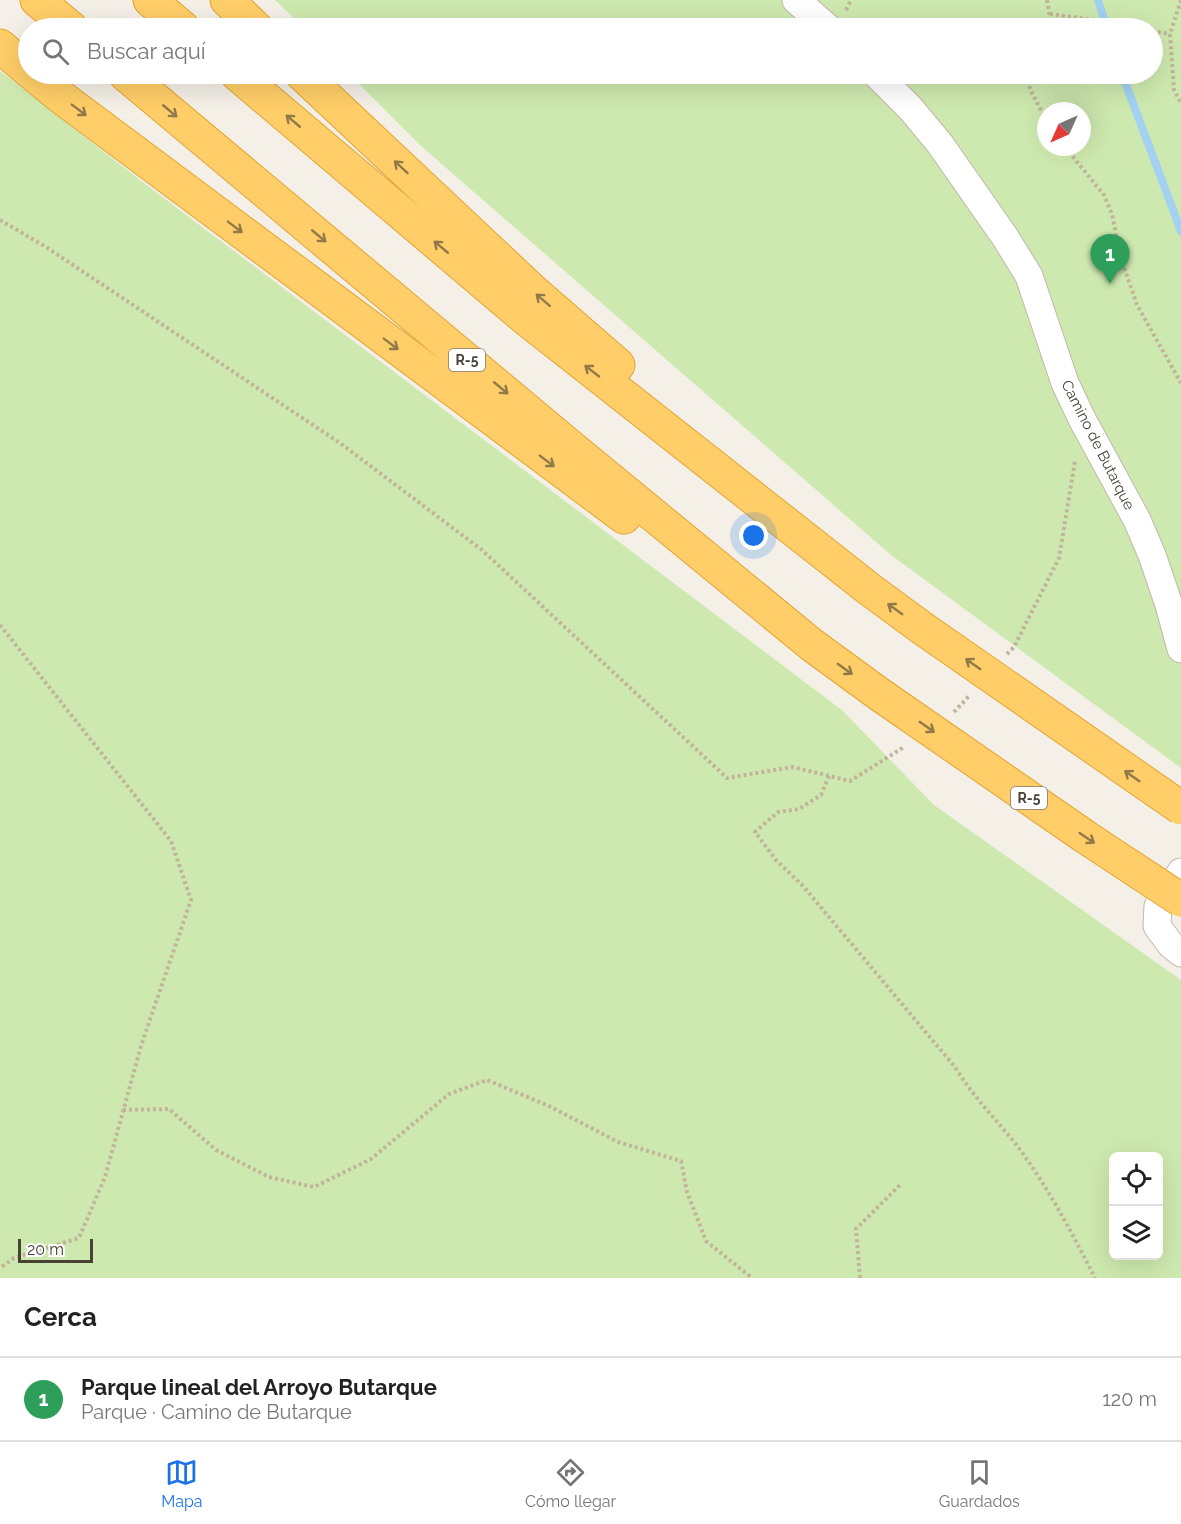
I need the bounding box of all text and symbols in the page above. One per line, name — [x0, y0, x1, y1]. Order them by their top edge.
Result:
search box — [18, 18, 1163, 84]
icon: search — [39, 35, 72, 68]
text: Buscar aquí — [87, 38, 206, 64]
north arrow — [1037, 102, 1091, 156]
one-way arrow — [70, 104, 86, 116]
one-way arrow — [162, 104, 177, 118]
one-way arrow — [286, 114, 301, 128]
one-way arrow — [393, 160, 408, 174]
one-way arrow — [226, 221, 242, 233]
one-way arrow — [311, 230, 327, 243]
pin: 1 — [1090, 234, 1130, 284]
one-way arrow — [434, 240, 449, 254]
one-way arrow — [536, 293, 551, 307]
one-way arrow — [382, 337, 398, 350]
road number: R-5 — [449, 349, 485, 371]
one-way arrow — [584, 365, 600, 378]
street label: Camino de Butarque — [1057, 377, 1139, 513]
one-way arrow — [493, 382, 509, 395]
one-way arrow — [539, 454, 555, 467]
your location — [739, 521, 768, 550]
one-way arrow — [888, 603, 904, 615]
one-way arrow — [965, 658, 981, 670]
one-way arrow — [837, 663, 853, 675]
one-way arrow — [918, 721, 935, 733]
one-way arrow — [1125, 770, 1141, 782]
road number: R-5 — [1011, 787, 1047, 809]
one-way arrow — [1079, 832, 1095, 844]
map controls — [1109, 1152, 1163, 1260]
button: locate — [1109, 1152, 1163, 1206]
button: layers — [1109, 1206, 1163, 1260]
scale bar — [18, 1236, 93, 1264]
text: 20 m — [27, 1240, 64, 1259]
text: Cerca — [24, 1302, 97, 1332]
text: Parque lineal del Arroyo Butarque — [81, 1374, 437, 1400]
text: 1 — [39, 1387, 48, 1411]
text: 120 m — [1102, 1387, 1157, 1411]
text: Parque · Camino de Butarque — [81, 1400, 352, 1424]
tab: Mapa — [161, 1456, 203, 1511]
tab: Cómo llegar — [525, 1456, 616, 1511]
tab: Guardados — [939, 1456, 1020, 1511]

